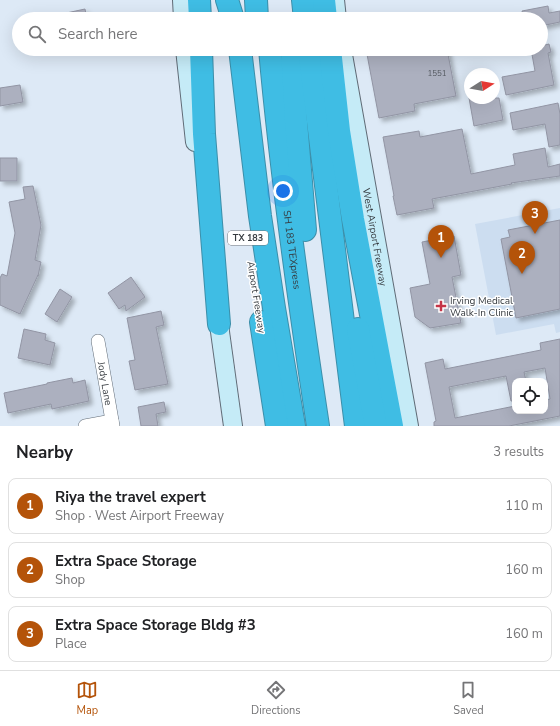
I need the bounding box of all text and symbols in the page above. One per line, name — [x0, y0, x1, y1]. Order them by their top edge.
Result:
search box — [12, 12, 548, 56]
icon: search — [26, 23, 48, 45]
text: Search here — [58, 24, 138, 44]
house number: 1551 — [427, 68, 447, 79]
north arrow — [464, 68, 500, 104]
your location — [273, 181, 293, 201]
street label: West Airport Freeway — [359, 187, 390, 288]
pin: 3 — [522, 201, 548, 234]
street label: SH 183 TEXpress — [280, 210, 304, 290]
pin: 1 — [428, 225, 454, 258]
road number: TX 183 — [228, 231, 268, 245]
pin: 2 — [509, 241, 535, 274]
street label: Airport Freeway — [243, 260, 269, 335]
place label: Irving Medical Walk-In Clinic — [450, 294, 513, 320]
marker: Irving Medical Walk-In Clinic — [435, 300, 447, 312]
street label: Jody Lane — [94, 360, 115, 406]
map controls — [512, 378, 548, 414]
button: locate — [512, 378, 548, 414]
text: Nearby — [16, 441, 73, 464]
text: 3 results — [493, 443, 544, 461]
text: Riya the travel expert — [55, 487, 206, 507]
text: 1 — [26, 497, 34, 515]
text: 110 m — [505, 497, 543, 515]
text: Shop · West Airport Freeway — [55, 507, 224, 525]
text: Extra Space Storage — [55, 551, 197, 571]
text: 2 — [26, 561, 34, 579]
text: 160 m — [505, 561, 543, 579]
text: Shop — [55, 571, 85, 589]
text: Extra Space Storage Bldg #3 — [55, 615, 256, 635]
text: 3 — [26, 625, 34, 643]
text: 160 m — [505, 625, 543, 643]
text: Place — [55, 635, 87, 653]
tab: Map — [76, 679, 98, 718]
tab: Directions — [251, 679, 301, 718]
tab: Saved — [453, 679, 484, 718]

